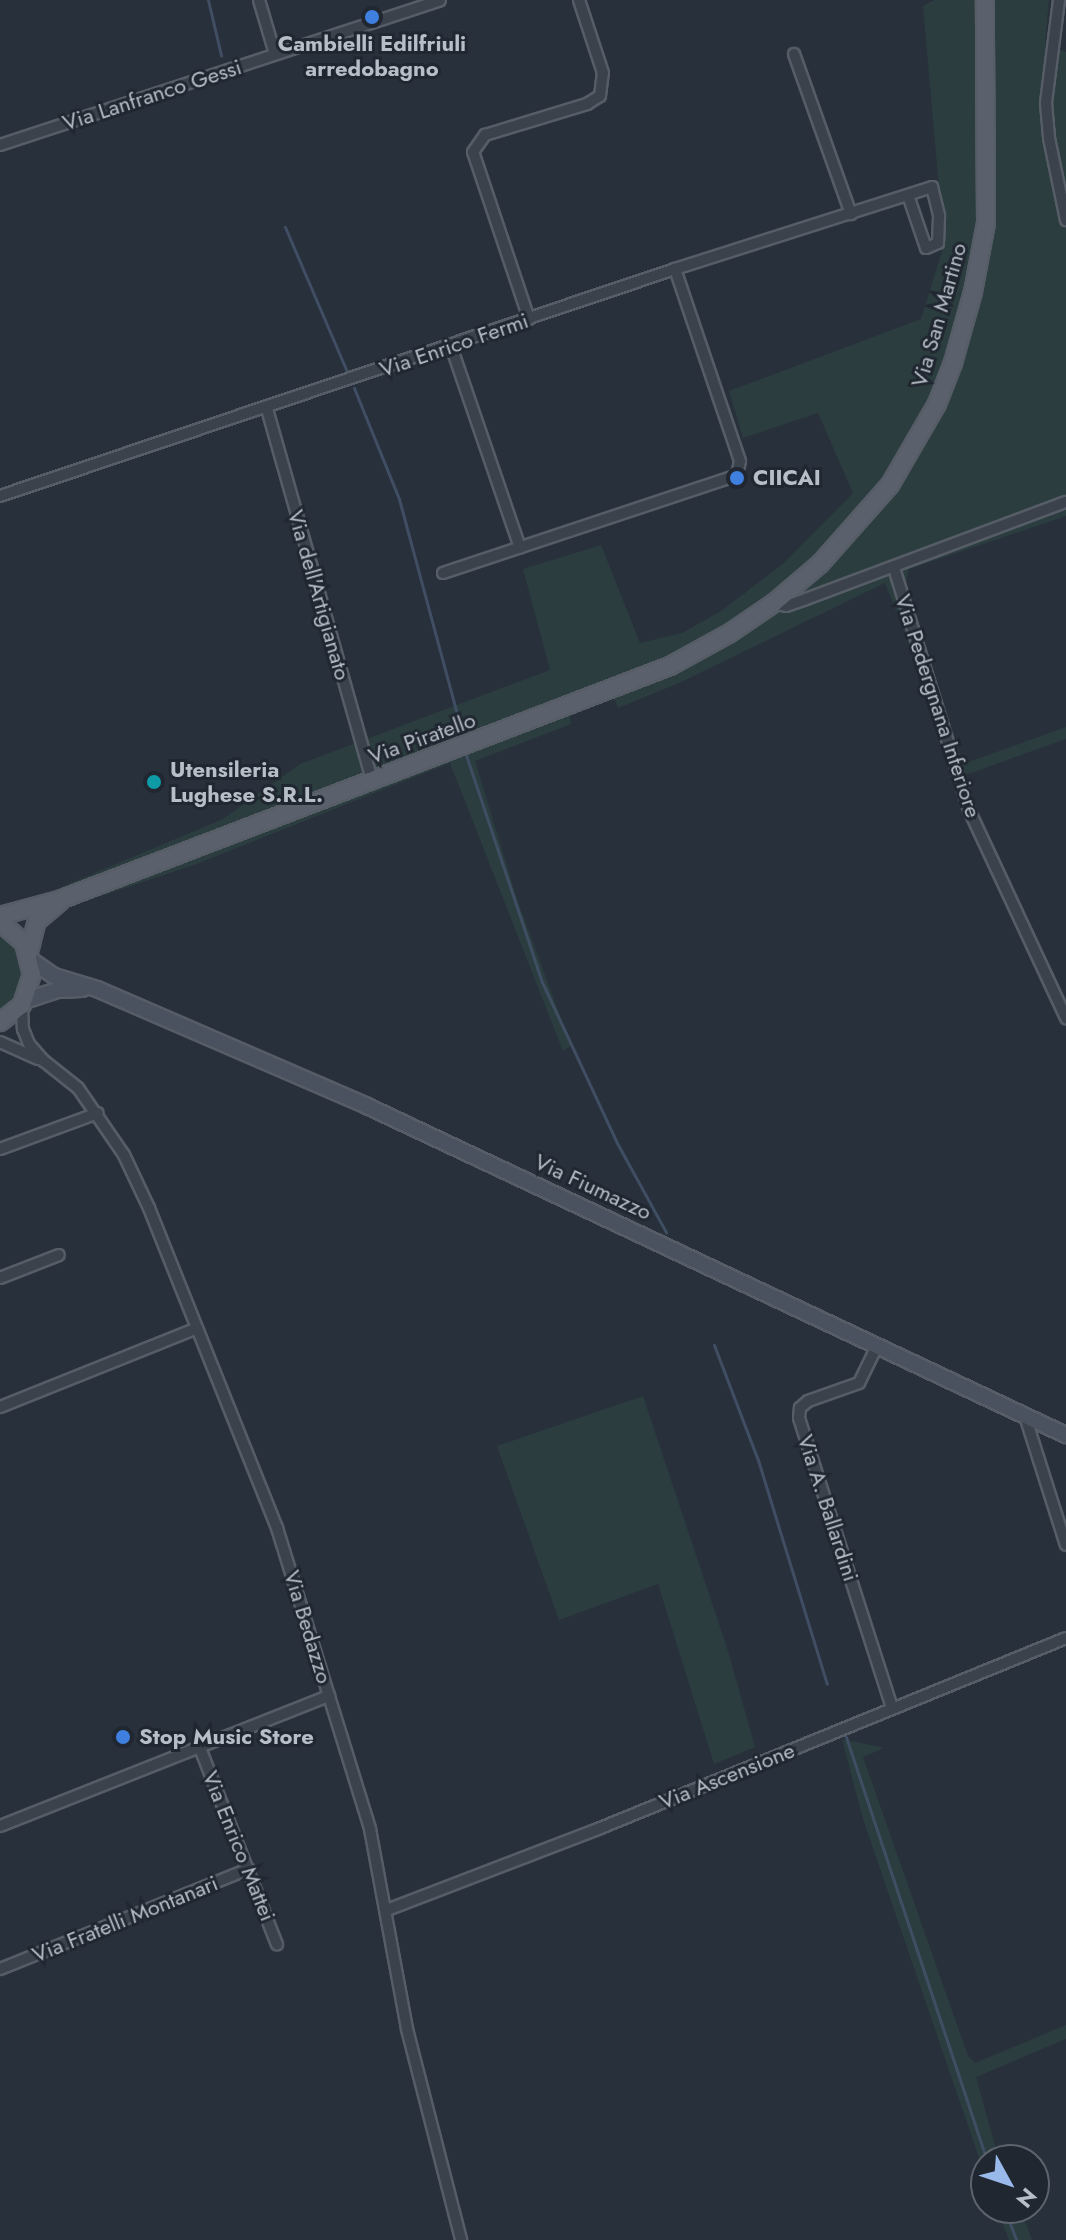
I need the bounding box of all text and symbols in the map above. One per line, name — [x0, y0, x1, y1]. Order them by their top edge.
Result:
marker: Cambielli Edilfriuli arredobagno — [363, 8, 381, 26]
place label: Cambielli Edilfriuli arredobagno — [278, 30, 466, 82]
street label: Via Lanfranco Gessi — [59, 54, 245, 136]
street label: Via San Martino — [906, 240, 972, 390]
street label: Via Enrico Fermi — [376, 307, 532, 383]
place label: CIICAI — [753, 465, 821, 491]
marker: CIICAI — [728, 469, 746, 487]
street label: Via dell'Artigianato — [282, 507, 356, 683]
street label: Via Pedergnana Inferiore — [889, 591, 987, 821]
street label: Via Piratello — [365, 706, 479, 770]
place label: Utensileria Lughese S.R.L. — [170, 756, 323, 808]
marker: Utensileria Lughese S.R.L. — [145, 773, 163, 791]
street label: Via Fiumazzo — [530, 1148, 656, 1226]
street label: Via A. Ballardini — [792, 1431, 864, 1585]
street label: Via Bedazzo — [278, 1567, 338, 1687]
place label: Stop Music Store — [139, 1724, 314, 1750]
marker: Stop Music Store — [114, 1728, 132, 1746]
street label: Via Ascensione — [655, 1737, 799, 1815]
street label: Via Enrico Mattei — [197, 1767, 281, 1925]
street label: Via Fratelli Montanari — [28, 1870, 222, 1968]
north arrow — [970, 2144, 1050, 2224]
text: N — [1009, 2181, 1045, 2215]

